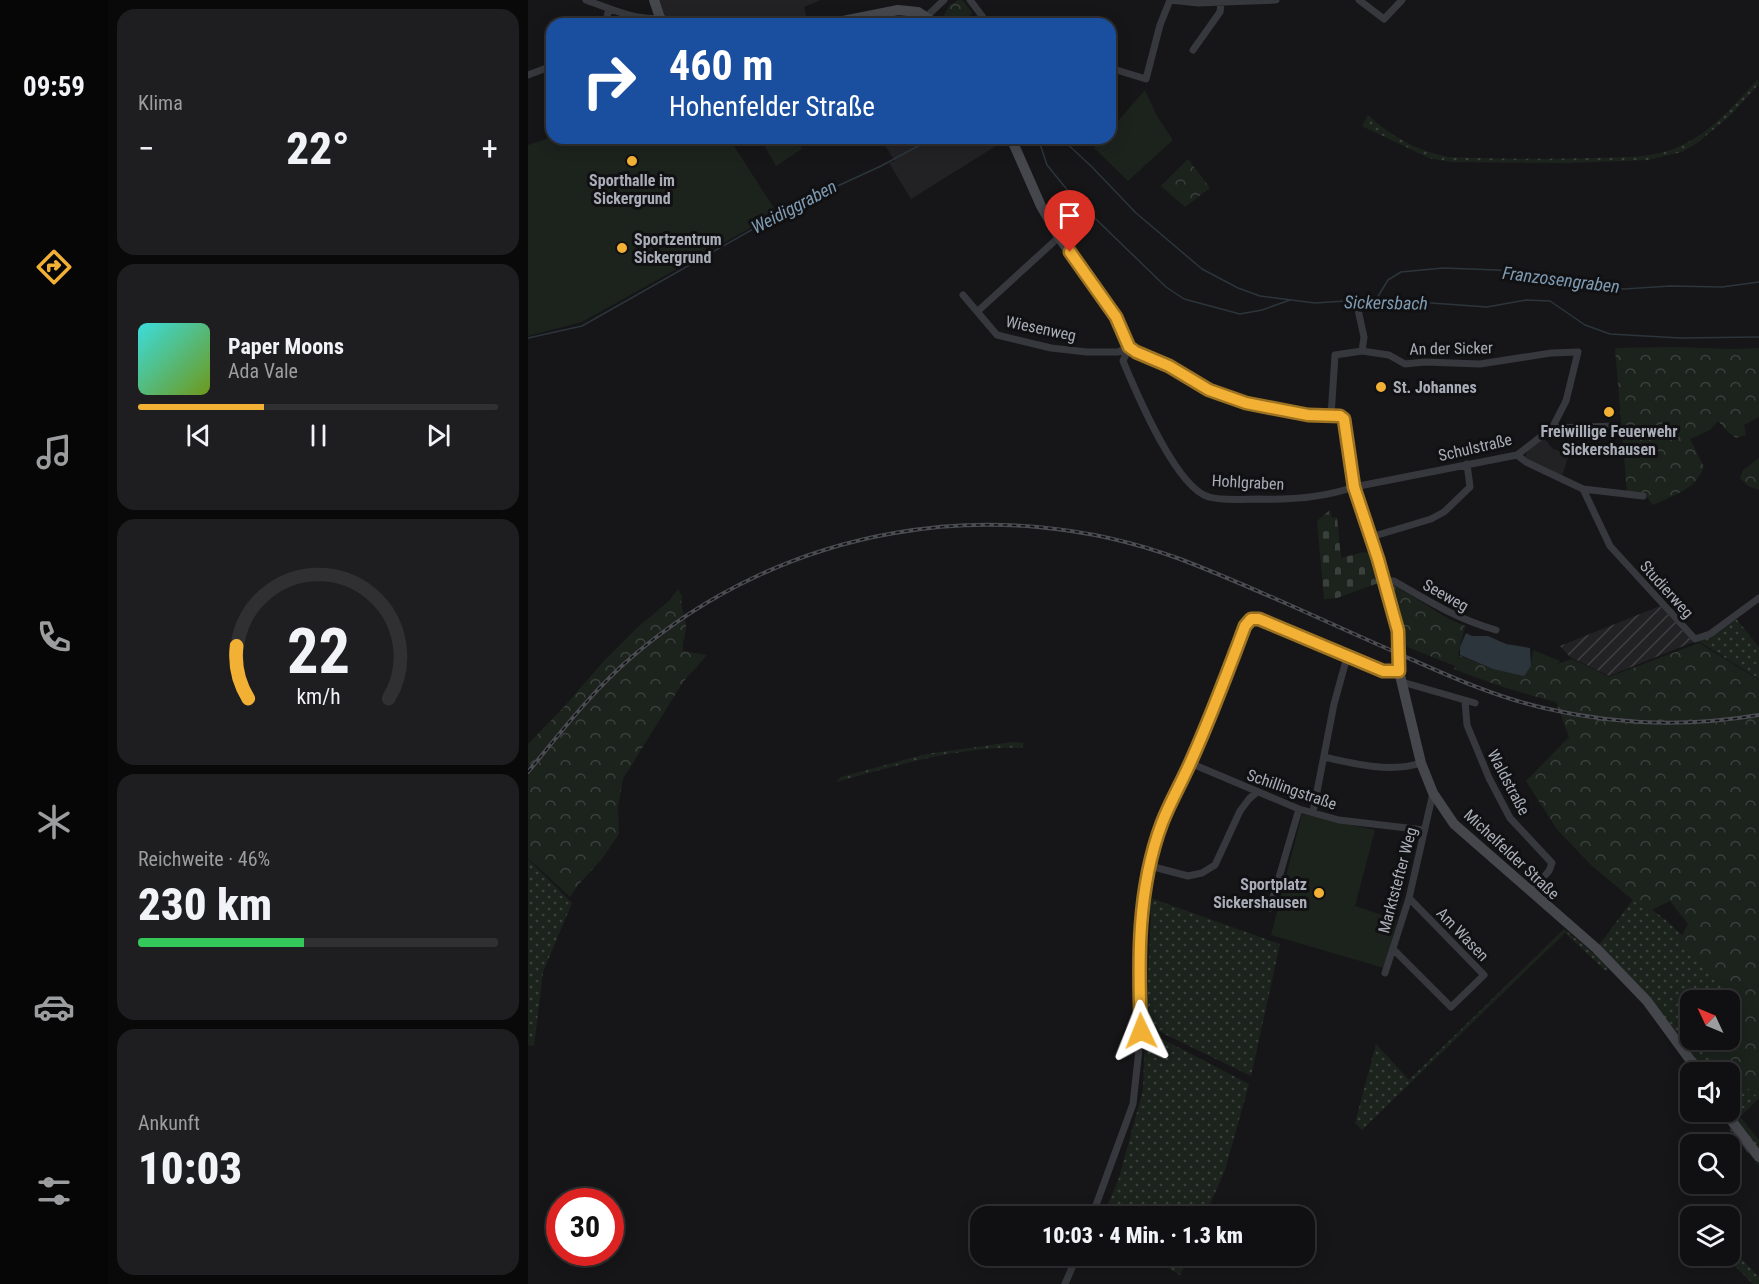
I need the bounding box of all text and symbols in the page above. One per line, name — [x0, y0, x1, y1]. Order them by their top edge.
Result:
text: 460 m — [669, 41, 774, 90]
icon: right — [570, 42, 648, 120]
text: 09:59 — [23, 71, 85, 103]
text: Klima — [138, 91, 183, 115]
text: Hohenfelder Straße — [669, 91, 875, 123]
text: 22° — [286, 122, 350, 175]
text: − — [138, 129, 155, 168]
text: + — [482, 129, 498, 168]
marker: Sporthalle im Sickergrund — [625, 154, 639, 168]
place label: Sporthalle im Sickergrund — [589, 171, 675, 208]
water label: Weidiggraben — [747, 175, 840, 238]
pin — [1044, 190, 1095, 252]
icon: arrive — [1053, 199, 1086, 232]
place label: Sportzentrum Sickergrund — [634, 230, 722, 267]
marker: Sportzentrum Sickergrund — [615, 241, 629, 255]
icon: directions — [33, 246, 75, 288]
water label: Franzosengraben — [1501, 262, 1621, 297]
water label: Sickersbach — [1344, 291, 1428, 314]
street label: Wiesenweg — [1004, 312, 1078, 345]
text: Paper Moons — [228, 334, 344, 359]
street label: An der Sicker — [1409, 338, 1493, 359]
text: Ada Vale — [228, 359, 298, 383]
place label: St. Johannes — [1393, 378, 1477, 397]
marker: St. Johannes — [1374, 380, 1388, 394]
marker: Freiwillige Feuerwehr Sickershausen — [1602, 405, 1616, 419]
icon: previous — [182, 419, 215, 452]
icon: pause — [302, 419, 335, 452]
icon: next — [422, 419, 455, 452]
place label: Freiwillige Feuerwehr Sickershausen — [1541, 422, 1677, 459]
street label: Schulstraße — [1436, 430, 1514, 465]
icon: music — [33, 431, 75, 473]
street label: Hohlgraben — [1211, 471, 1285, 494]
street label: Studierweg — [1636, 557, 1697, 622]
street label: Seeweg — [1420, 575, 1472, 616]
text: 22 — [286, 615, 350, 688]
icon: phone — [33, 616, 75, 658]
text: km/h — [296, 684, 340, 709]
street label: Waldstraße — [1483, 746, 1534, 818]
street label: Schillingstraße — [1244, 765, 1339, 814]
icon: climate — [33, 801, 75, 843]
street label: Michelfelder Straße — [1460, 805, 1563, 903]
street label: Marktstefter Weg — [1374, 825, 1421, 935]
text: Reichweite · 46% — [138, 847, 270, 871]
place label: Sportplatz Sickershausen — [1213, 875, 1307, 912]
text: 230 km — [138, 878, 272, 931]
marker: Sportplatz Sickershausen — [1312, 886, 1326, 900]
street label: Am Wasen — [1433, 904, 1493, 965]
icon: car — [33, 986, 75, 1028]
north arrow — [1680, 990, 1740, 1050]
map controls — [1680, 990, 1740, 1266]
position arrow — [1109, 999, 1173, 1063]
button: sound — [1680, 1062, 1740, 1122]
text: Ankunft — [138, 1111, 200, 1135]
button: search — [1680, 1134, 1740, 1194]
text: 10:03 — [138, 1142, 242, 1195]
icon: filters — [33, 1170, 75, 1212]
speed limit sign: 30 — [546, 1188, 624, 1266]
button: layers — [1680, 1206, 1740, 1266]
text: 10:03 · 4 Min. · 1.3 km — [1042, 1223, 1243, 1248]

